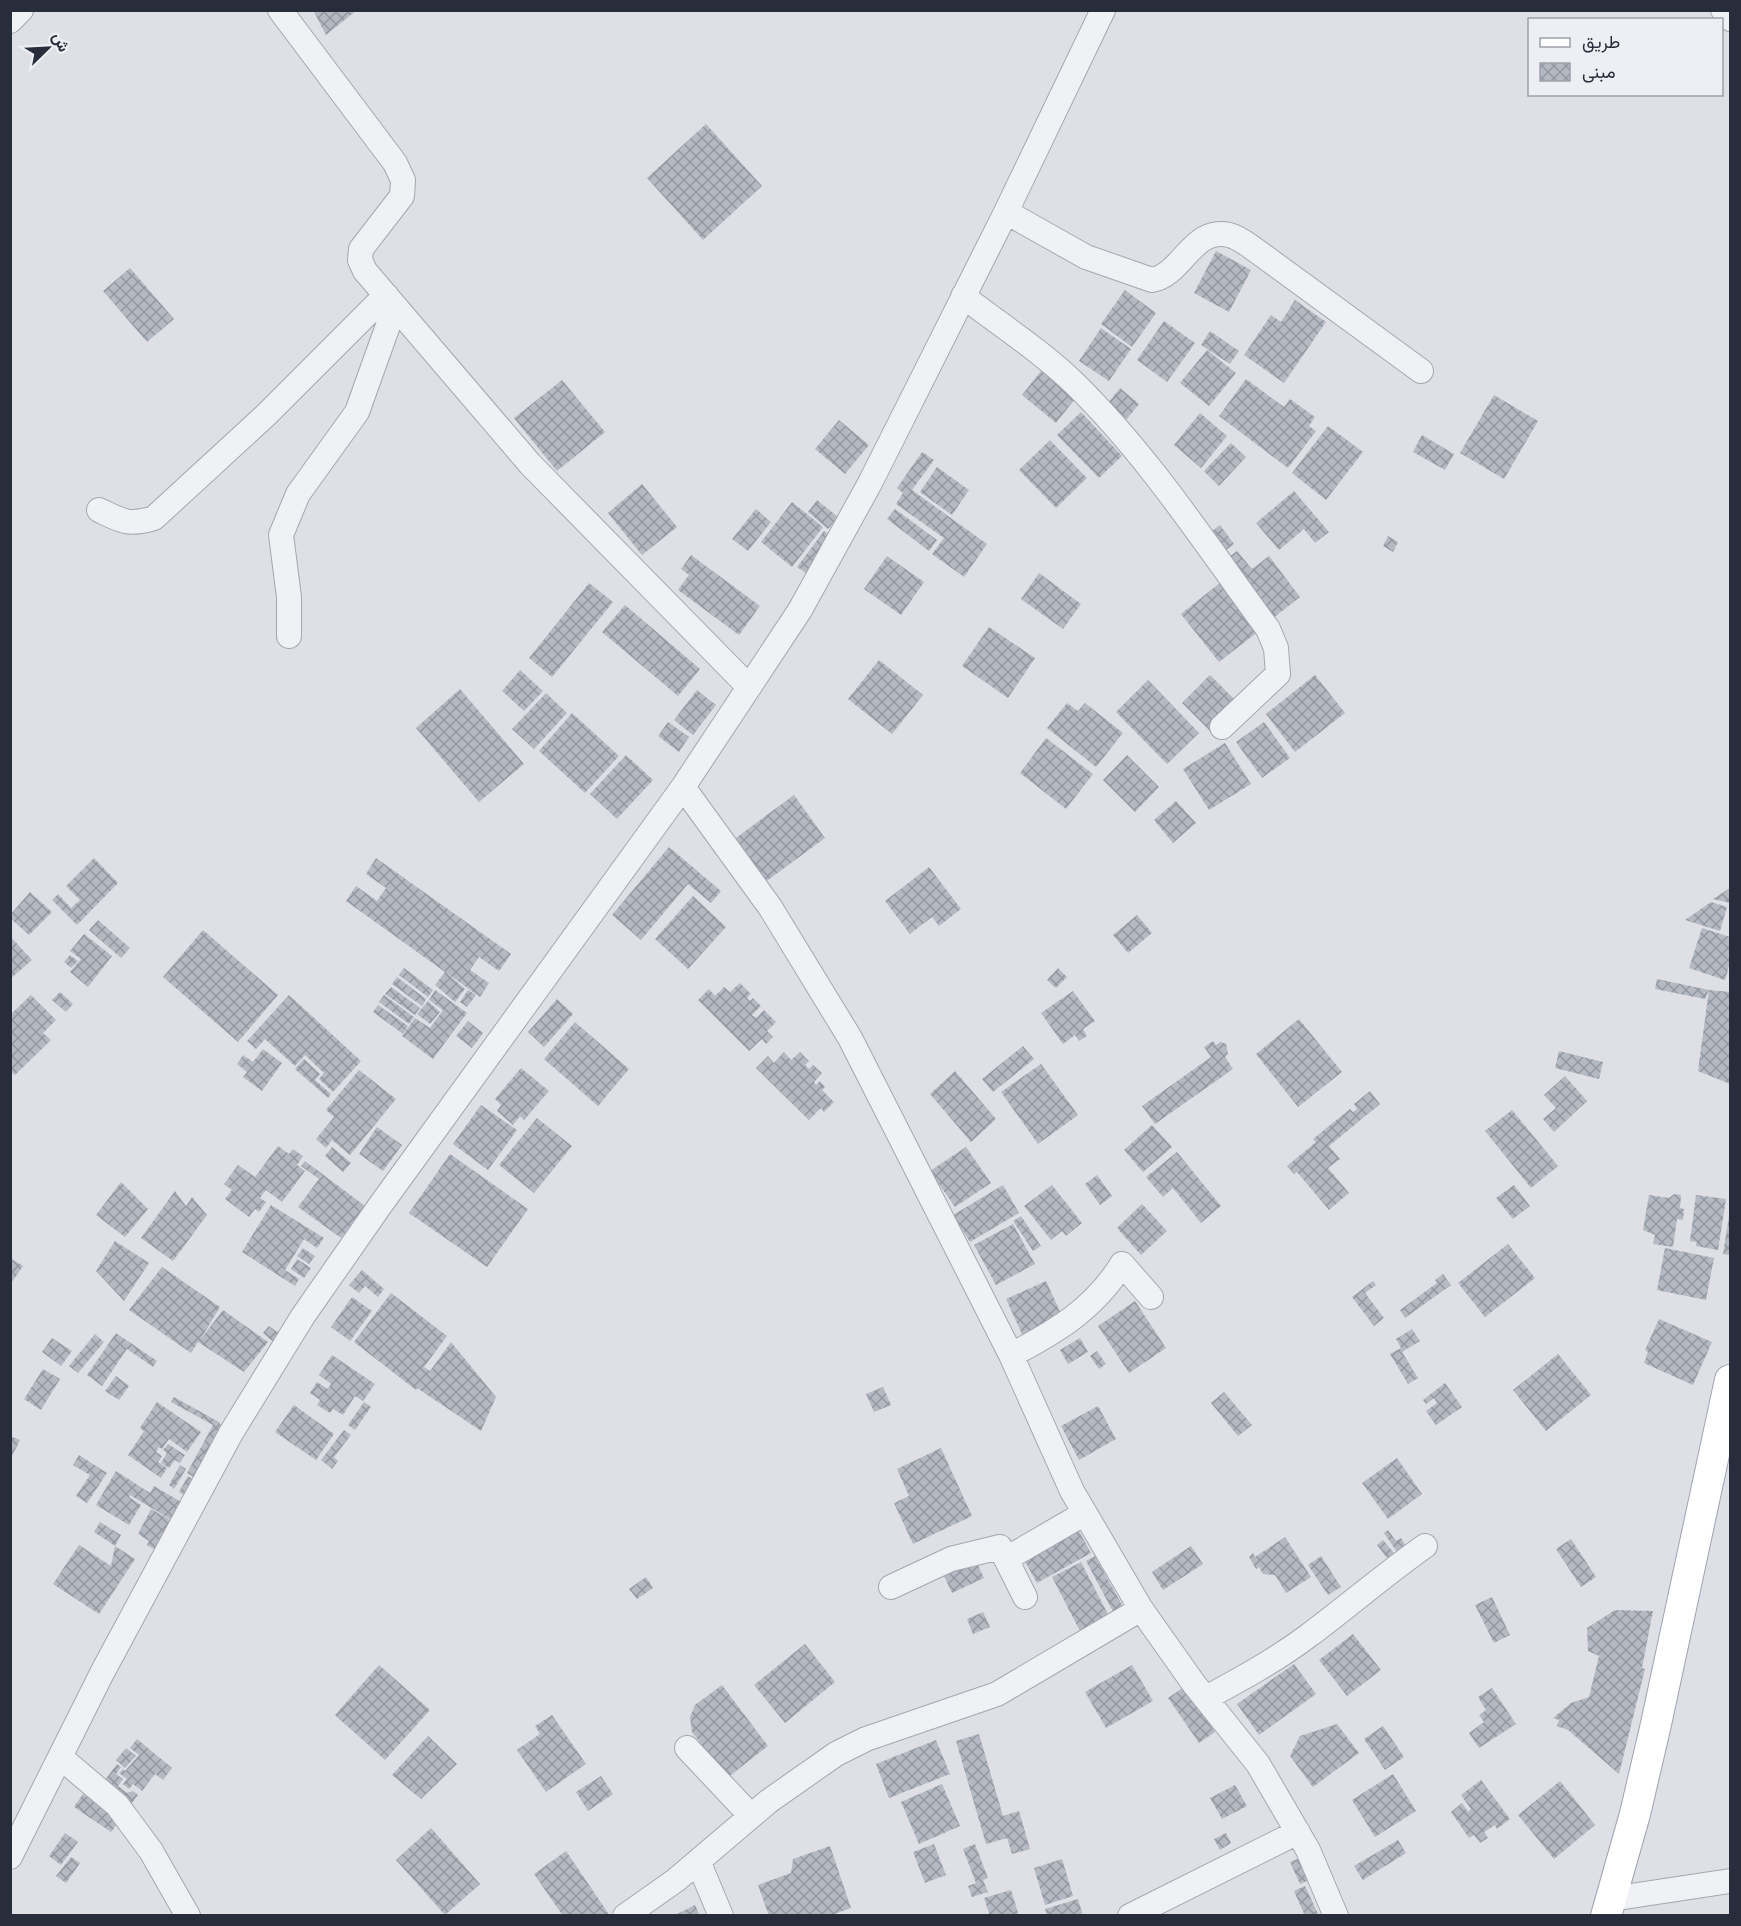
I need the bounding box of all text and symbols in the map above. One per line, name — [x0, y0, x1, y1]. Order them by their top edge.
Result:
north arrow — [18, 18, 78, 78]
legend — [1528, 18, 1723, 96]
text: ش — [48, 29, 75, 55]
text: طريق — [1582, 30, 1620, 54]
text: مبنى — [1582, 60, 1616, 84]

